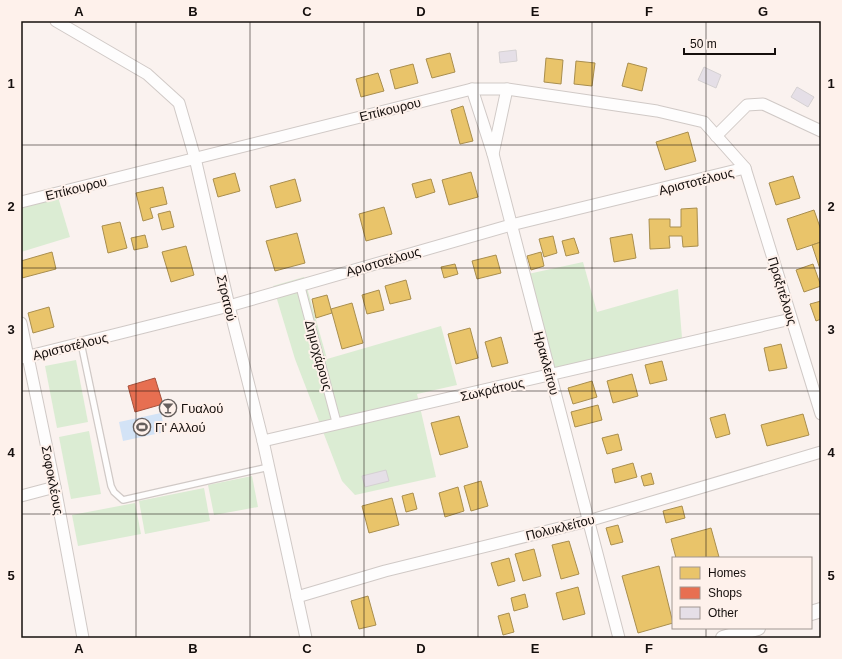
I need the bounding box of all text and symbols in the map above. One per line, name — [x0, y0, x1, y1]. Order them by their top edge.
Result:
text: A — [74, 4, 84, 19]
text: B — [188, 4, 198, 19]
text: C — [302, 4, 312, 19]
text: D — [416, 4, 426, 19]
text: E — [531, 4, 540, 19]
text: F — [645, 4, 653, 19]
text: G — [758, 4, 768, 19]
scale bar — [684, 30, 775, 56]
text: 50 m — [690, 37, 717, 51]
text: 1 — [7, 76, 15, 91]
text: 1 — [827, 76, 835, 91]
street label: Επίκουρου — [358, 95, 422, 124]
street label: Αριστοτέλους — [657, 165, 735, 198]
street label: Επίκουρου — [44, 174, 108, 203]
text: 2 — [7, 199, 15, 214]
text: 2 — [827, 199, 835, 214]
street label: Αριστοτέλους — [344, 244, 422, 279]
street label: Πραξιτέλους — [765, 255, 800, 327]
street label: Στρατού — [214, 274, 239, 323]
street label: Δημοχάρους — [302, 318, 335, 392]
text: 3 — [7, 322, 15, 337]
text: 3 — [827, 322, 835, 337]
street label: Αριστοτέλους — [31, 330, 109, 363]
street label: Ηρακλείτου — [531, 330, 562, 397]
street label: Σωκράτους — [459, 375, 526, 404]
bar icon: Γυαλού — [158, 398, 178, 418]
place label: Γυαλού — [181, 401, 223, 416]
sports icon: Γι' Αλλού — [132, 417, 152, 437]
place label: Γι' Αλλού — [155, 420, 206, 435]
street label: Σοφοκλέους — [38, 444, 67, 516]
text: 4 — [7, 445, 15, 460]
text: 4 — [827, 445, 835, 460]
street label: Πολυκλείτου — [524, 512, 596, 543]
legend — [672, 557, 812, 629]
text: Homes — [708, 566, 746, 580]
text: 5 — [7, 568, 15, 583]
text: 5 — [827, 568, 835, 583]
text: Shops — [708, 586, 742, 600]
text: Other — [708, 606, 738, 620]
text: A — [74, 641, 84, 656]
text: B — [188, 641, 198, 656]
text: C — [302, 641, 312, 656]
text: D — [416, 641, 426, 656]
text: E — [531, 641, 540, 656]
text: F — [645, 641, 653, 656]
text: G — [758, 641, 768, 656]

